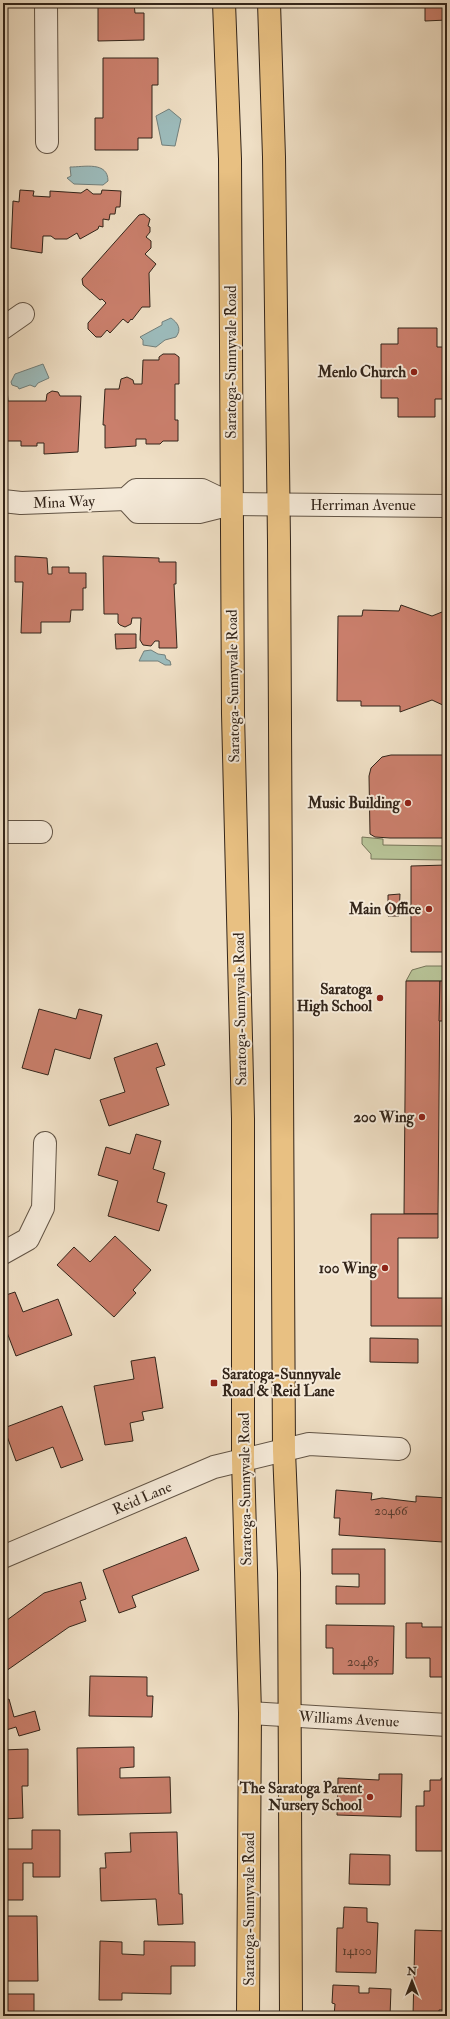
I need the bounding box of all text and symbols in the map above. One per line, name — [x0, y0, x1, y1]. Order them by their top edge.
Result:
street label: Saratoga-Sunnyvale Road — [222, 285, 241, 439]
place label: Menlo Church — [317, 363, 406, 382]
marker: Menlo Church — [409, 367, 419, 377]
street label: Mina Way — [33, 492, 96, 513]
street label: Herriman Avenue — [310, 496, 416, 515]
street label: Saratoga-Sunnyvale Road — [223, 609, 244, 763]
place label: Music Building — [307, 794, 401, 814]
marker: Music Building — [403, 798, 413, 808]
place label: Main Office — [348, 900, 422, 919]
marker: Main Office — [424, 904, 434, 914]
street label: Saratoga-Sunnyvale Road — [230, 932, 251, 1086]
place label: Saratoga High School — [297, 980, 373, 1017]
marker: Saratoga High School — [375, 993, 385, 1003]
place label: 200 Wing — [353, 1108, 415, 1128]
marker: 200 Wing — [417, 1112, 427, 1122]
place label: 100 Wing — [319, 1259, 378, 1279]
marker: 100 Wing — [380, 1263, 390, 1273]
place label: Saratoga-Sunnyvale Road & Reid Lane — [222, 1365, 341, 1401]
marker: Saratoga-Sunnyvale Road & Reid Lane — [209, 1378, 219, 1388]
street label: Saratoga-Sunnyvale Road — [235, 1412, 256, 1566]
street label: Reid Lane — [110, 1478, 175, 1519]
house number: 20466 — [374, 1503, 409, 1519]
house number: 20485 — [347, 1654, 379, 1670]
street label: Williams Avenue — [297, 1707, 400, 1732]
place label: The Saratoga Parent Nursery School — [239, 1779, 362, 1816]
marker: The Saratoga Parent Nursery School — [365, 1792, 375, 1802]
street label: Saratoga-Sunnyvale Road — [240, 1832, 259, 1986]
house number: 14100 — [342, 1943, 372, 1959]
north arrow — [392, 1961, 432, 2001]
text: N — [406, 1965, 418, 1978]

